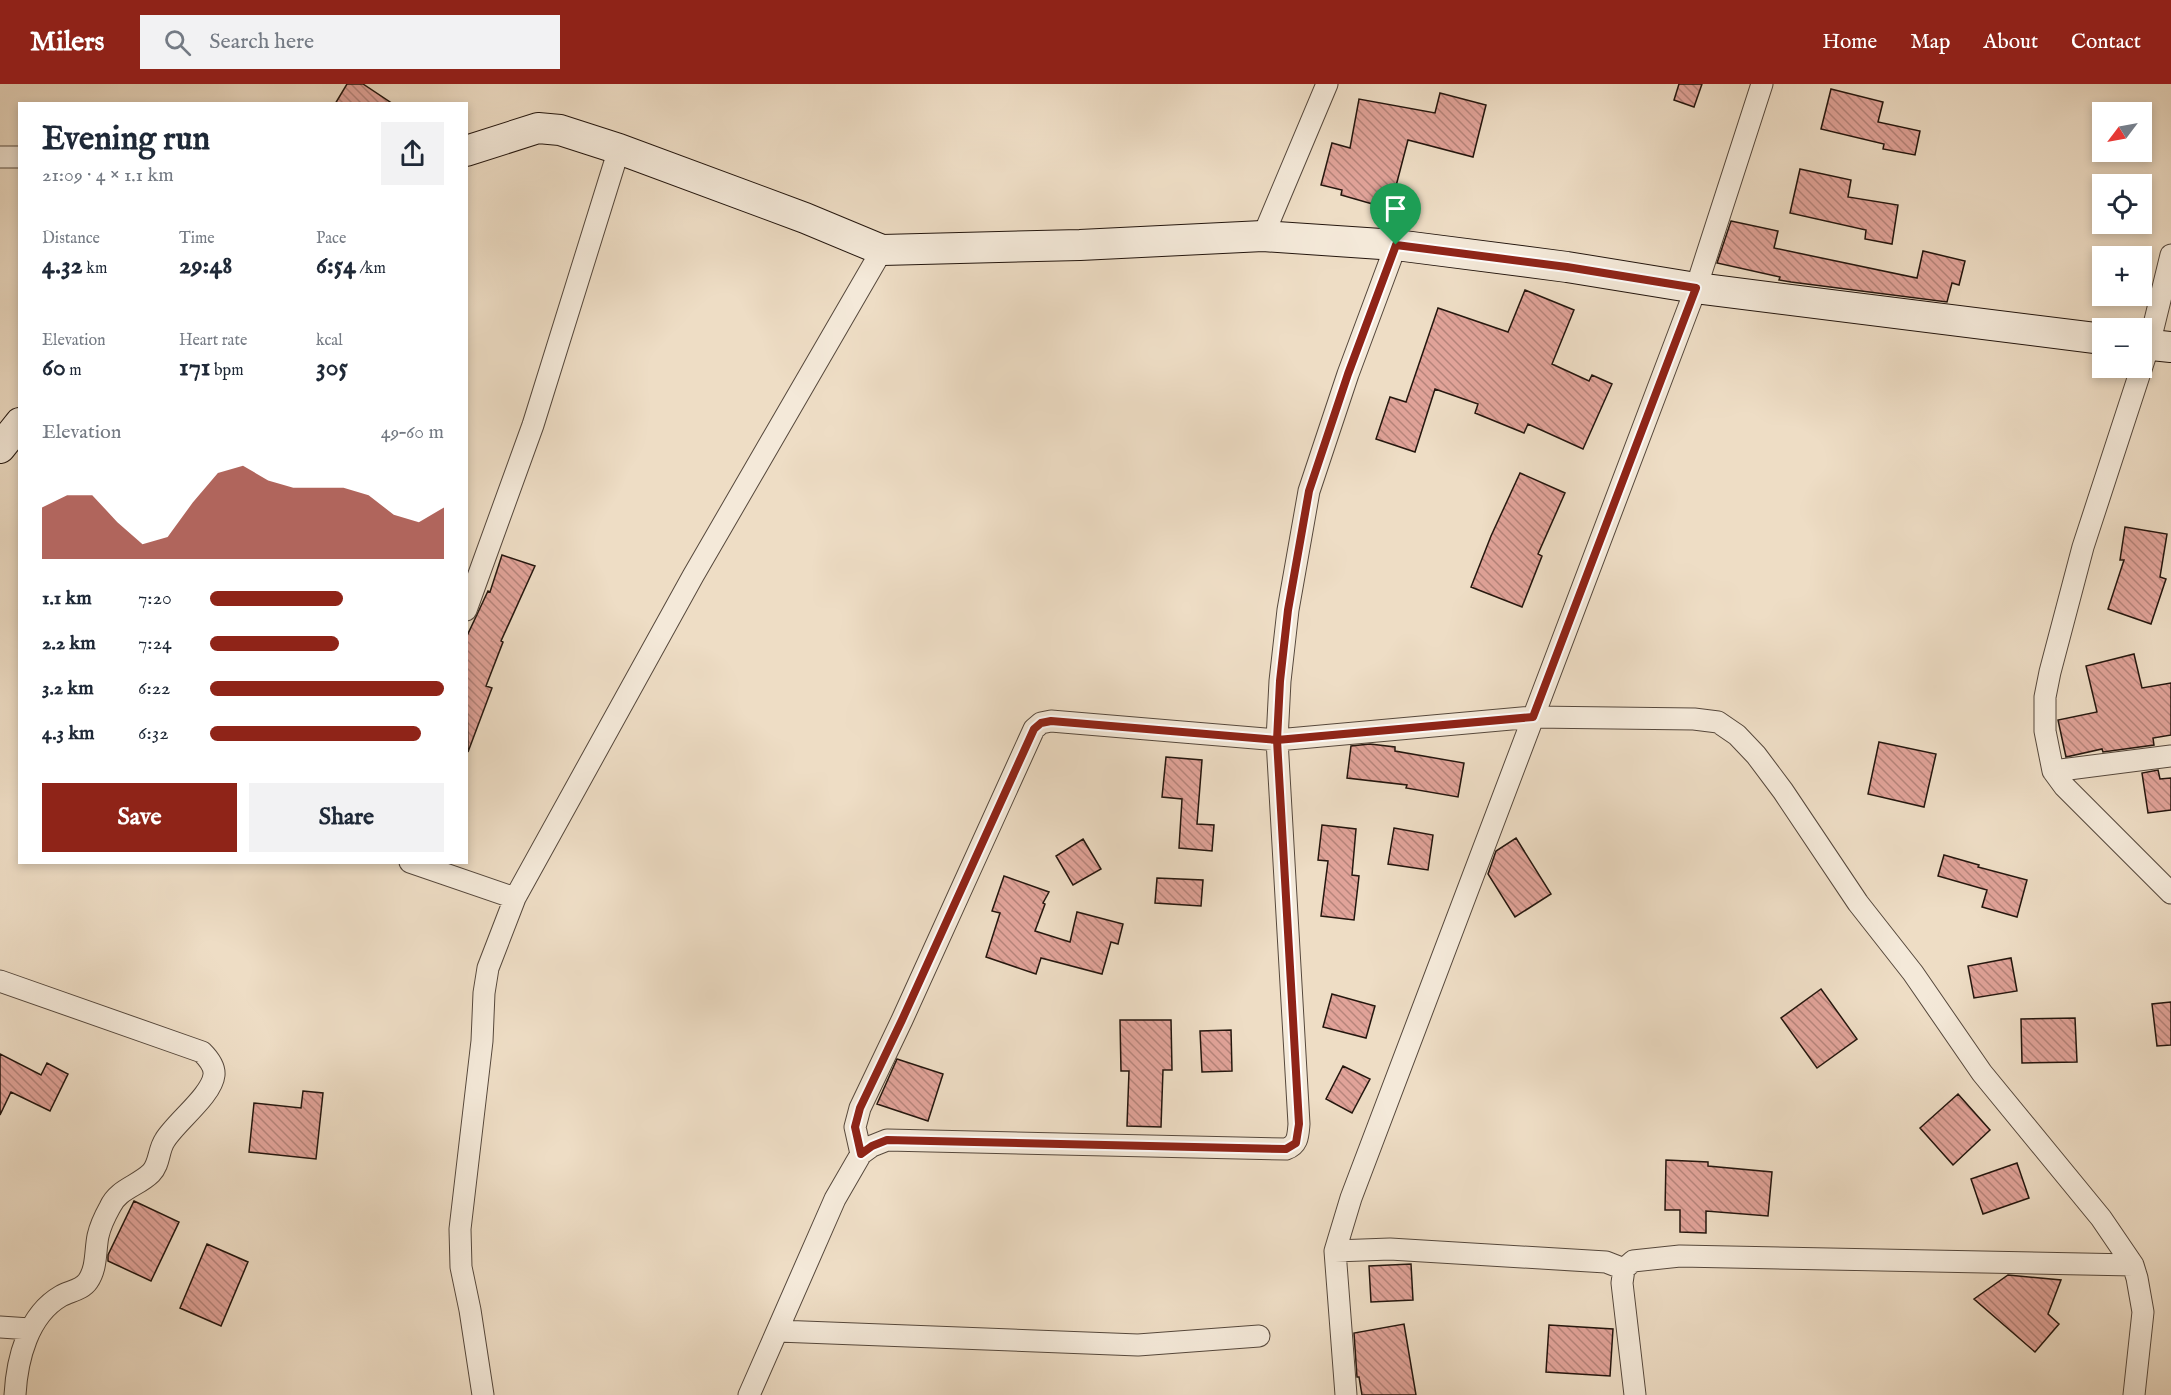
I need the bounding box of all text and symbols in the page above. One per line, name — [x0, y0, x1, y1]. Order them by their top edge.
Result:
search box — [140, 15, 560, 69]
text: Milers — [30, 25, 104, 60]
icon: search — [161, 26, 194, 59]
text: Search here — [209, 28, 314, 56]
text: Home — [1822, 29, 1877, 56]
text: Map — [1910, 29, 1950, 56]
text: About — [1983, 29, 2038, 56]
text: Contact — [2071, 29, 2141, 56]
north arrow — [2092, 102, 2152, 162]
map controls — [2092, 102, 2152, 378]
text: Evening run — [42, 119, 210, 161]
button: share — [381, 122, 444, 185]
text: 21:09 · 4 × 1.1 km — [42, 163, 174, 188]
button: locate — [2092, 174, 2152, 234]
pin — [1370, 183, 1421, 245]
icon: arrive — [1379, 192, 1412, 225]
text: Distance — [42, 229, 100, 249]
text: Time — [179, 229, 215, 249]
text: Pace — [316, 229, 346, 249]
button: + — [2092, 246, 2152, 306]
text: 4.32 — [42, 249, 83, 282]
text: 29:48 — [179, 249, 232, 282]
text: 6:54 — [316, 249, 356, 282]
text: km — [83, 259, 107, 279]
text: /km — [356, 259, 386, 279]
button: − — [2092, 318, 2152, 378]
text: Elevation — [42, 331, 105, 351]
text: Heart rate — [179, 331, 247, 351]
text: kcal — [316, 331, 343, 351]
text: 60 — [42, 351, 66, 384]
text: 171 — [179, 351, 211, 384]
text: 305 — [316, 351, 348, 384]
text: m — [66, 361, 82, 381]
text: bpm — [211, 361, 244, 381]
text: Elevation — [42, 420, 121, 445]
text: 49–60 m — [381, 420, 444, 445]
text: 1.1 km — [42, 586, 92, 611]
text: 7:20 — [138, 586, 172, 611]
text: 2.2 km — [42, 631, 96, 656]
text: 7:24 — [138, 631, 172, 656]
text: 3.2 km — [42, 676, 94, 701]
text: 6:22 — [138, 676, 170, 701]
text: 4.3 km — [42, 721, 95, 746]
text: 6:32 — [138, 721, 169, 746]
button: Save — [42, 783, 237, 852]
button: Share — [249, 783, 444, 852]

